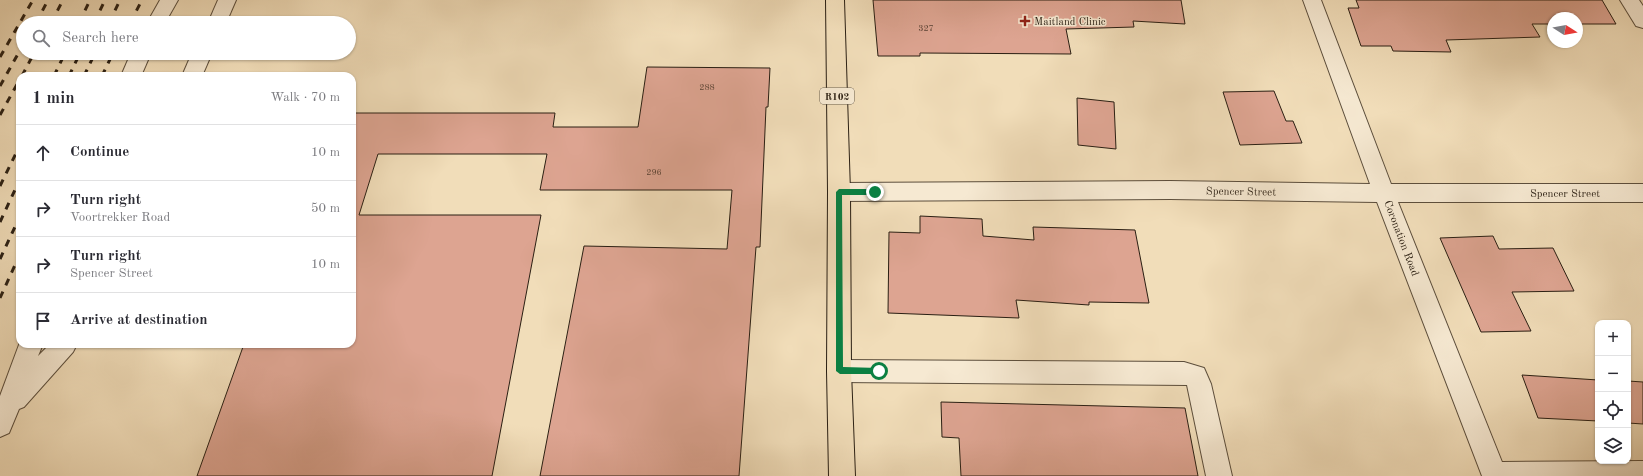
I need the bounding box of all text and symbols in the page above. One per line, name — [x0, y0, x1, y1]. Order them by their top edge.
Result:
north arrow — [1547, 12, 1583, 48]
marker: Maitland Clinic — [1019, 15, 1031, 27]
search box — [16, 16, 356, 60]
place label: Maitland Clinic — [1034, 17, 1106, 28]
house number: 327 — [918, 24, 934, 33]
icon: search — [30, 27, 52, 49]
text: Search here — [62, 31, 139, 46]
house number: 288 — [699, 83, 715, 92]
road number: R102 — [820, 88, 854, 104]
text: 1 min — [32, 90, 75, 107]
text: Walk · 70 m — [271, 91, 340, 104]
icon: ahead — [32, 142, 54, 164]
text: Continue — [70, 145, 129, 160]
text: 10 m — [311, 146, 340, 159]
house number: 296 — [646, 168, 662, 177]
route end — [866, 183, 884, 201]
street label: Spencer Street — [1206, 186, 1276, 199]
street label: Spencer Street — [1530, 189, 1600, 200]
text: Turn right — [70, 193, 141, 208]
icon: right — [32, 198, 54, 220]
street label: Coronation Road — [1381, 199, 1420, 278]
text: 50 m — [311, 202, 340, 215]
text: Voortrekker Road — [70, 211, 170, 224]
text: Turn right — [70, 249, 141, 264]
icon: right — [32, 254, 54, 276]
text: 10 m — [311, 258, 340, 271]
text: Spencer Street — [70, 267, 153, 280]
icon: arrive — [32, 310, 54, 332]
text: Arrive at destination — [70, 313, 208, 328]
map controls — [1595, 320, 1631, 464]
button: + — [1595, 320, 1631, 356]
button: − — [1595, 356, 1631, 392]
route start — [870, 362, 888, 380]
button: locate — [1595, 392, 1631, 428]
button: layers — [1595, 428, 1631, 464]

